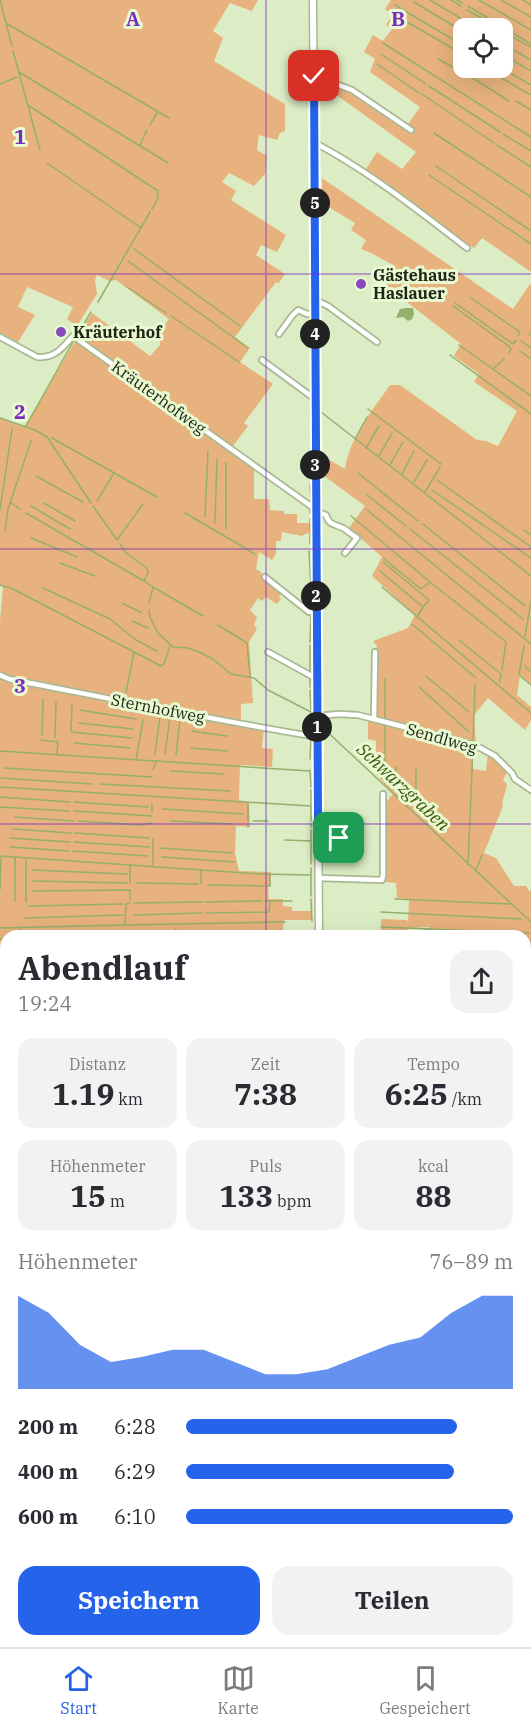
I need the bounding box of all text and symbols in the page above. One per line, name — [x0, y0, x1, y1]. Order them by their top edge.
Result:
text: A — [126, 5, 140, 32]
text: B — [391, 5, 405, 32]
map controls — [453, 18, 513, 78]
button: locate — [453, 18, 513, 78]
pin — [288, 50, 339, 101]
icon: check — [297, 59, 330, 92]
text: 1 — [14, 123, 26, 150]
pin: 5 — [300, 188, 330, 218]
text: 5 — [310, 193, 320, 213]
place label: Gästehaus Haslauer — [373, 265, 456, 303]
marker: Gästehaus Haslauer — [354, 277, 368, 291]
pin: 4 — [300, 319, 330, 349]
place label: Kräuterhof — [73, 322, 163, 342]
text: 4 — [310, 324, 320, 344]
marker: Kräuterhof — [54, 325, 68, 339]
street label: Kräuterhofweg — [108, 356, 210, 438]
text: 2 — [14, 398, 26, 425]
pin: 3 — [300, 450, 330, 480]
text: 3 — [310, 455, 320, 475]
pin: 2 — [301, 581, 331, 611]
text: 2 — [311, 586, 321, 606]
text: 3 — [14, 672, 26, 699]
street label: Sternhofweg — [109, 689, 207, 727]
pin: 1 — [302, 712, 332, 742]
text: 1 — [312, 717, 322, 737]
street label: Sendlweg — [404, 718, 480, 758]
water label: Schwarzgraben — [351, 737, 455, 836]
pin — [313, 812, 364, 863]
icon: arrive — [322, 821, 355, 854]
text: Abendlauf — [18, 946, 187, 989]
button: share — [450, 950, 513, 1013]
text: 19:24 — [18, 990, 72, 1017]
text: Distanz — [69, 1054, 126, 1074]
text: Zeit — [251, 1054, 280, 1074]
text: Tempo — [407, 1054, 460, 1074]
text: 1.19 — [52, 1074, 115, 1113]
text: 7:38 — [234, 1074, 297, 1113]
text: 6:25 — [385, 1074, 448, 1113]
text: km — [115, 1089, 143, 1109]
text: /km — [448, 1089, 482, 1109]
text: Höhenmeter — [50, 1156, 145, 1176]
text: Puls — [249, 1156, 282, 1176]
text: kcal — [418, 1156, 449, 1176]
text: 15 — [70, 1176, 106, 1215]
text: 133 — [219, 1176, 273, 1215]
text: 88 — [416, 1176, 452, 1215]
text: m — [106, 1191, 125, 1211]
text: bpm — [273, 1191, 312, 1211]
text: Höhenmeter — [18, 1248, 137, 1275]
text: 76–89 m — [430, 1248, 513, 1275]
text: 200 m — [18, 1413, 78, 1440]
text: 6:28 — [114, 1413, 156, 1440]
text: 400 m — [18, 1458, 78, 1485]
text: 6:29 — [114, 1458, 156, 1485]
text: 600 m — [18, 1503, 78, 1530]
text: 6:10 — [114, 1503, 156, 1530]
button: Speichern — [18, 1566, 260, 1635]
button: Teilen — [272, 1566, 513, 1635]
tab: Start — [60, 1662, 97, 1718]
tab: Karte — [218, 1662, 259, 1718]
tab: Gespeichert — [379, 1662, 471, 1718]

